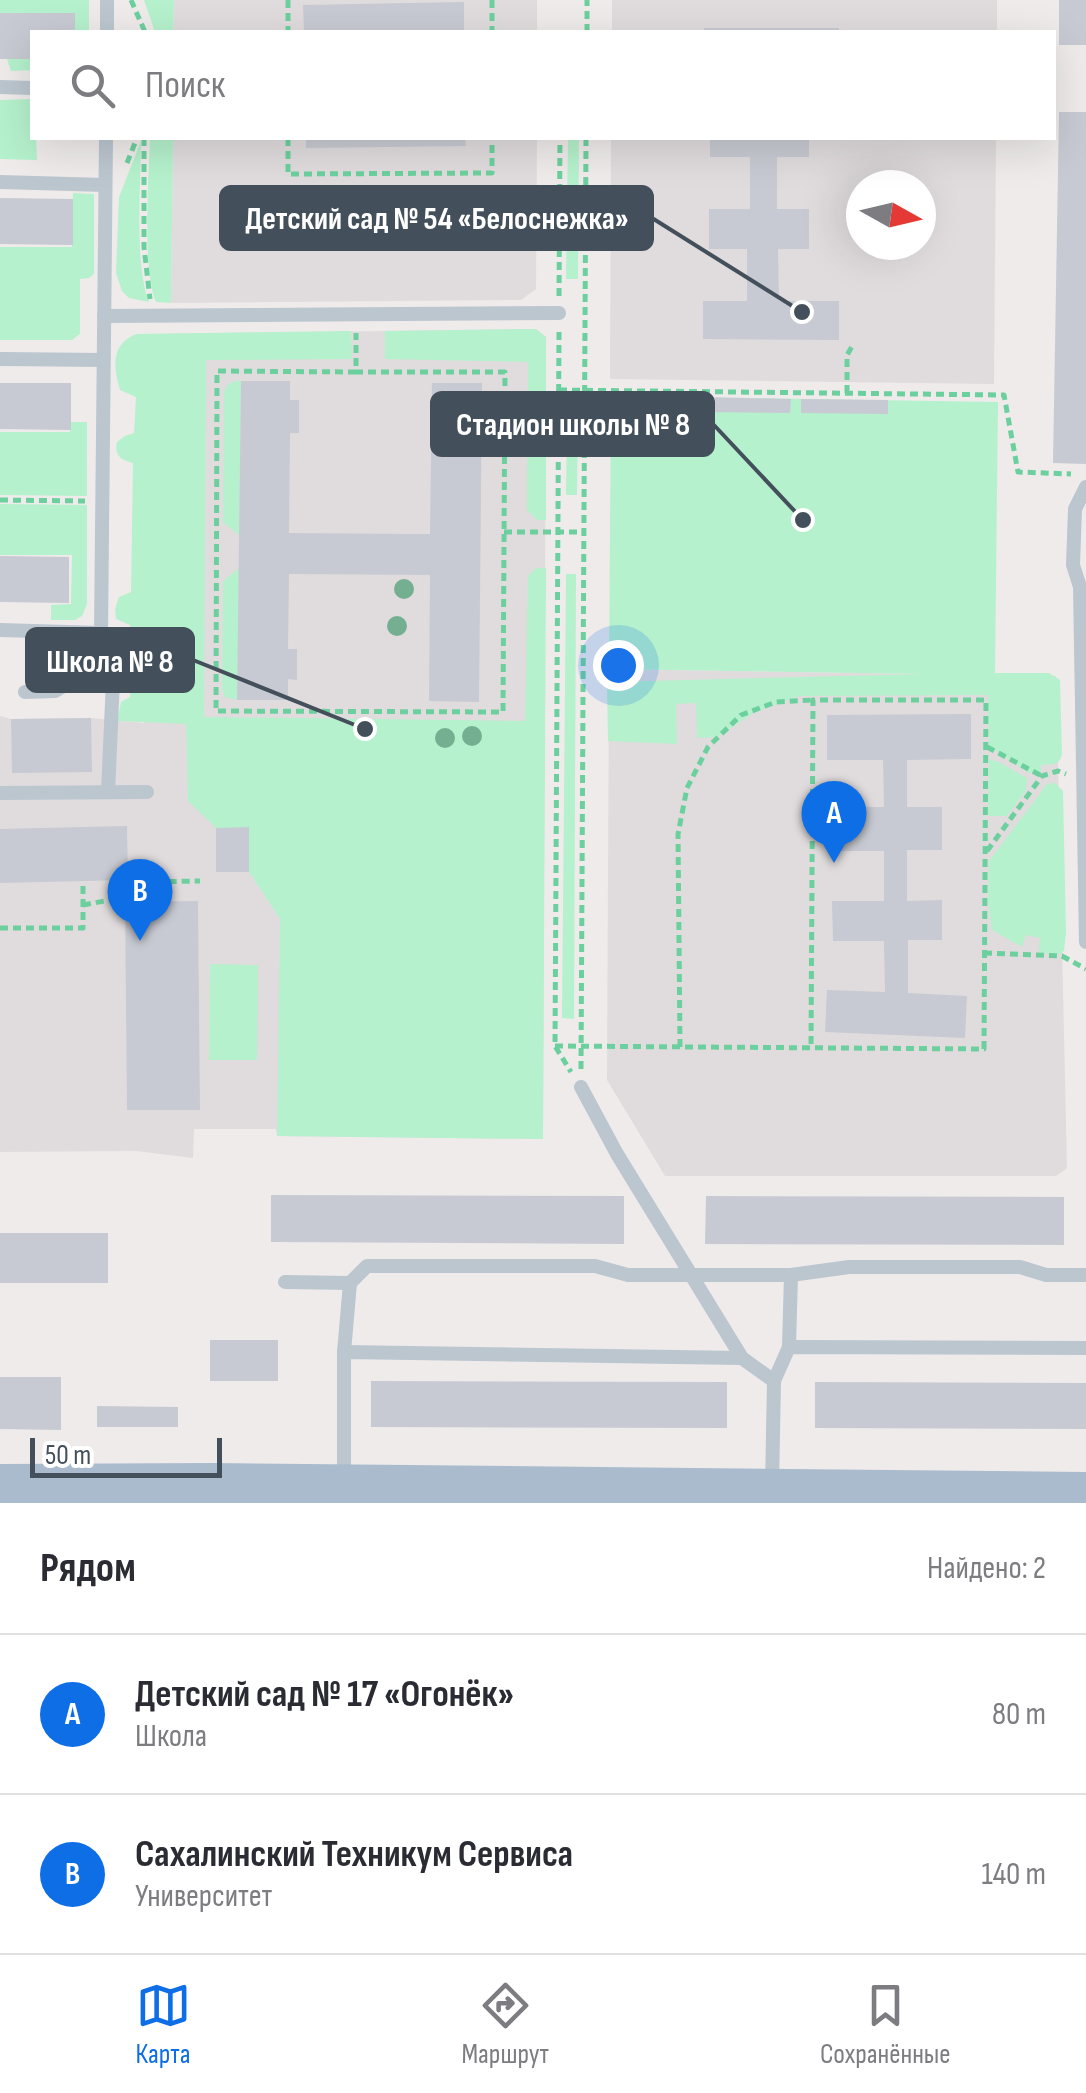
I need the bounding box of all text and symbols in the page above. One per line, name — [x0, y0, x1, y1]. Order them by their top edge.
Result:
search box — [30, 30, 1056, 140]
icon: search — [65, 58, 120, 113]
text: Поиск — [145, 63, 225, 108]
north arrow — [846, 170, 936, 260]
callout: Детский сад № 54 «Белоснежка» — [221, 187, 652, 249]
text: Детский сад № 54 «Белоснежка» — [245, 200, 629, 239]
callout: Стадион школы № 8 — [432, 393, 713, 455]
text: Стадион школы № 8 — [456, 406, 690, 445]
callout: Школа № 8 — [27, 629, 193, 691]
your location — [593, 640, 644, 691]
text: Школа № 8 — [46, 643, 174, 682]
pin: A — [802, 780, 866, 863]
pin: B — [108, 858, 172, 941]
scale bar — [30, 1433, 222, 1478]
text: 50 m — [45, 1439, 91, 1472]
text: Рядом — [40, 1543, 136, 1594]
text: Найдено: 2 — [927, 1549, 1046, 1588]
text: Детский сад № 17 «Огонёк» — [135, 1672, 514, 1717]
text: A — [65, 1695, 80, 1734]
text: 80 m — [992, 1695, 1046, 1734]
text: Школа — [135, 1717, 207, 1756]
text: Сахалинский Техникум Сервиса — [135, 1832, 573, 1877]
text: B — [65, 1855, 80, 1894]
text: 140 m — [982, 1855, 1046, 1894]
text: Университет — [135, 1877, 272, 1916]
tab: Карта — [135, 1978, 191, 2071]
tab: Маршрут — [461, 1978, 549, 2071]
tab: Сохранённые — [820, 1978, 951, 2071]

